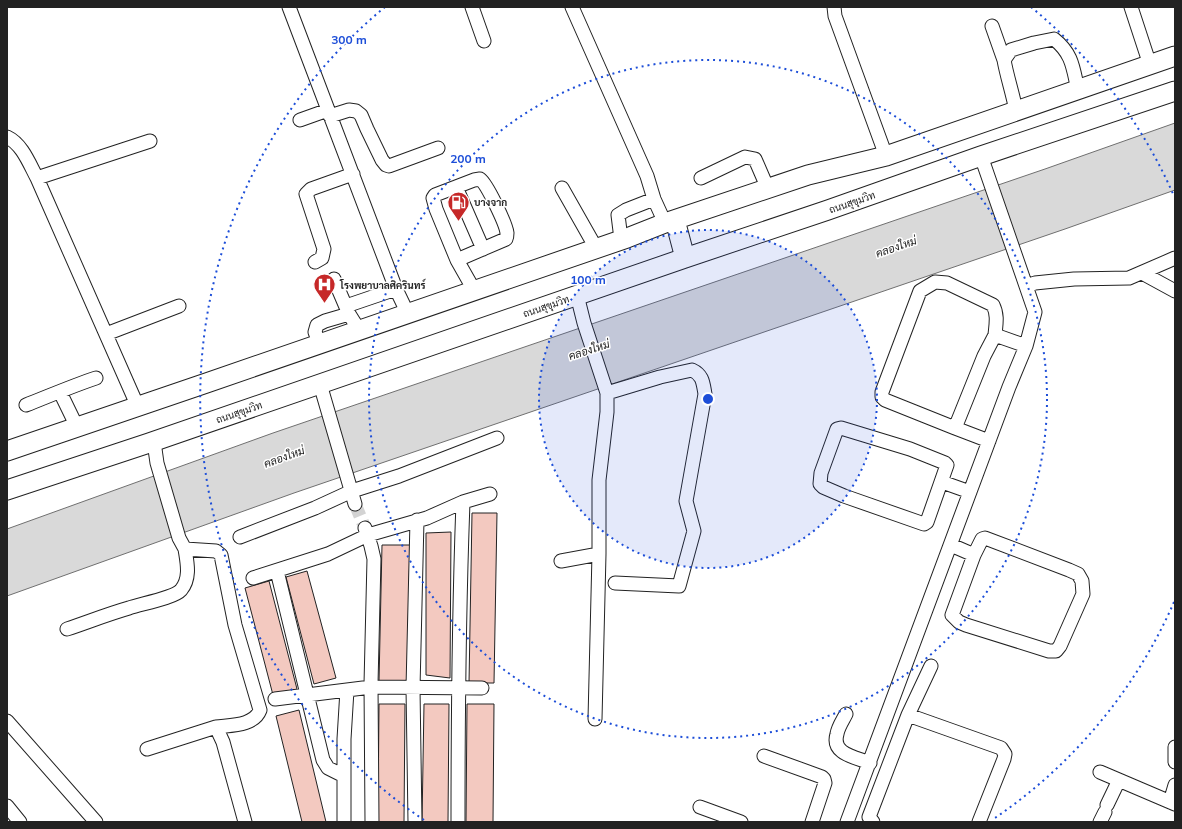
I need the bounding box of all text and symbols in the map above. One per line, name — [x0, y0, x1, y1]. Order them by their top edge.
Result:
text: 300 m — [331, 32, 367, 47]
text: 200 m — [450, 151, 486, 166]
street label: ถนนสุขุมวิท — [827, 188, 877, 217]
fuel station icon: บางจาก — [446, 189, 472, 222]
place label: บางจาก — [474, 196, 507, 209]
water label: คลองใหม่ — [873, 232, 919, 261]
hospital icon: โรงพยาบาลศิครินทร์ — [311, 272, 337, 305]
text: 100 m — [570, 272, 606, 287]
place label: โรงพยาบาลศิครินทร์ — [339, 278, 427, 292]
street label: ถนนสุขุมวิท — [521, 292, 571, 321]
water label: คลองใหม่ — [566, 336, 612, 363]
centre of rings — [701, 392, 715, 406]
street label: ถนนสุขุมวิท — [214, 398, 264, 427]
water label: คลองใหม่ — [261, 442, 307, 471]

